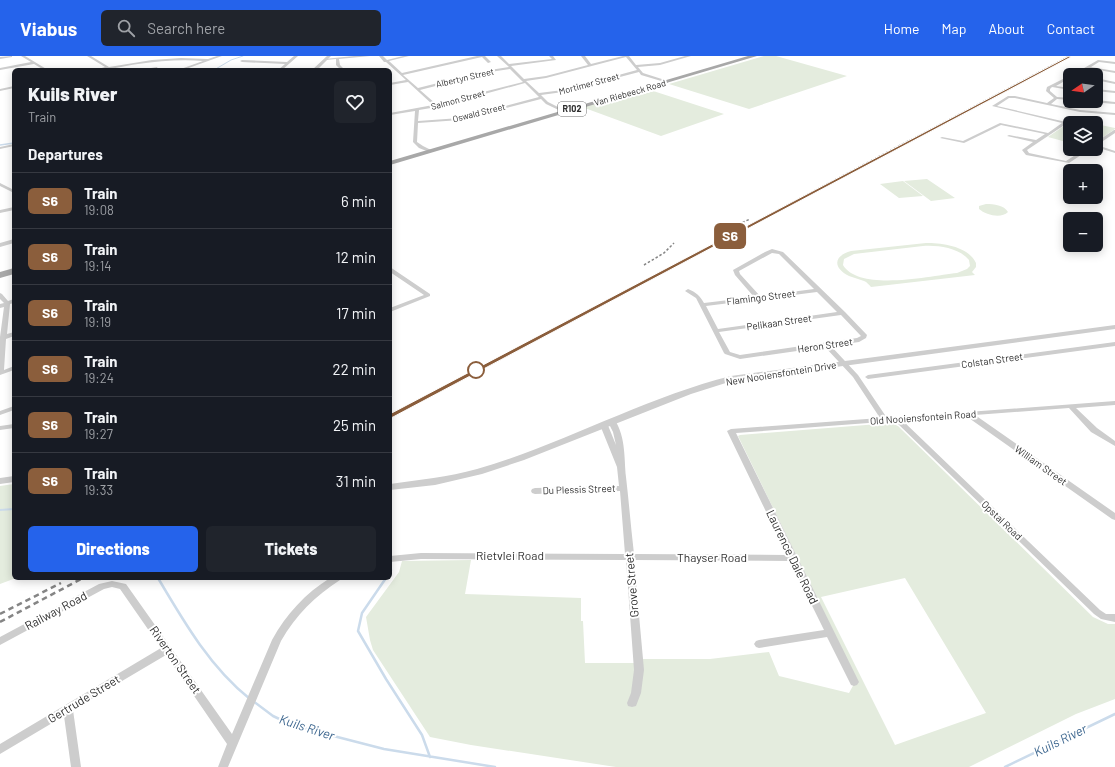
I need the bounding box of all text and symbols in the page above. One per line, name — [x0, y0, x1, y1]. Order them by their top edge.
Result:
search box — [101, 10, 381, 46]
text: Viabus — [20, 17, 77, 40]
icon: search — [115, 17, 137, 39]
text: Search here — [147, 19, 225, 37]
text: Home — [884, 20, 920, 37]
text: Map — [942, 20, 966, 37]
text: About — [988, 20, 1025, 37]
text: Contact — [1047, 20, 1095, 37]
street label: Albertyn Street — [435, 65, 495, 90]
north arrow — [1063, 68, 1103, 108]
map controls — [1063, 68, 1103, 252]
street label: Mortimer Street — [557, 70, 620, 97]
street label: Van Riebeeck Road — [593, 77, 667, 108]
button: heart — [334, 81, 376, 123]
text: Kuils River — [28, 82, 117, 105]
street label: Salmon Street — [430, 87, 486, 112]
street label: Oswald Street — [451, 101, 506, 124]
road number: R102 — [558, 102, 586, 116]
text: Train — [28, 109, 56, 125]
button: layers — [1063, 116, 1103, 156]
text: Departures — [28, 145, 103, 163]
button: + — [1063, 164, 1103, 204]
text: Train — [84, 184, 118, 202]
text: S6 — [42, 192, 58, 209]
text: 6 min — [341, 192, 376, 210]
text: 19:08 — [84, 202, 114, 218]
button: − — [1063, 212, 1103, 252]
line badge: S6 — [712, 223, 748, 249]
text: S6 — [722, 227, 738, 244]
text: Train — [84, 240, 118, 258]
text: S6 — [42, 248, 58, 265]
text: 12 min — [335, 248, 376, 266]
text: 19:14 — [84, 258, 111, 274]
street label: Flamingo Street — [726, 287, 797, 307]
text: Train — [84, 296, 118, 314]
text: S6 — [42, 304, 58, 321]
text: 17 min — [336, 304, 376, 322]
street label: Pelikaan Street — [746, 311, 813, 333]
text: 19:19 — [84, 314, 111, 330]
street label: Heron Street — [797, 335, 854, 355]
street label: Colstan Street — [960, 350, 1024, 370]
text: Train — [84, 352, 118, 370]
street label: New Nooiensfontein Drive — [725, 358, 837, 388]
text: S6 — [42, 360, 58, 377]
text: 22 min — [333, 360, 376, 378]
unlabelled marker — [467, 361, 485, 379]
text: 19:24 — [84, 370, 114, 386]
street label: Old Nooiensfontein Road — [869, 407, 977, 427]
text: Train — [84, 408, 118, 426]
text: S6 — [42, 416, 58, 433]
text: 25 min — [333, 416, 376, 434]
text: 19:27 — [84, 426, 113, 442]
street label: William Street — [1013, 443, 1070, 488]
text: Train — [84, 464, 118, 482]
text: S6 — [42, 472, 58, 489]
text: 31 min — [336, 472, 376, 490]
text: 19:33 — [84, 482, 113, 498]
street label: Du Plessis Street — [542, 482, 616, 496]
street label: Opstal Road — [979, 498, 1025, 542]
street label: Laurence Dale Road — [764, 507, 822, 606]
button: Directions — [28, 526, 198, 572]
button: Tickets — [206, 526, 376, 572]
street label: Rietvlei Road — [476, 548, 544, 562]
street label: Thayser Road — [677, 550, 747, 564]
street label: Grove Street — [621, 552, 641, 618]
street label: Railway Road — [22, 588, 89, 632]
street label: Riverton Street — [147, 623, 204, 696]
street label: Gertrude Street — [45, 671, 122, 725]
water label: Kuils River — [277, 711, 337, 744]
water label: Kuils River — [1031, 720, 1090, 760]

